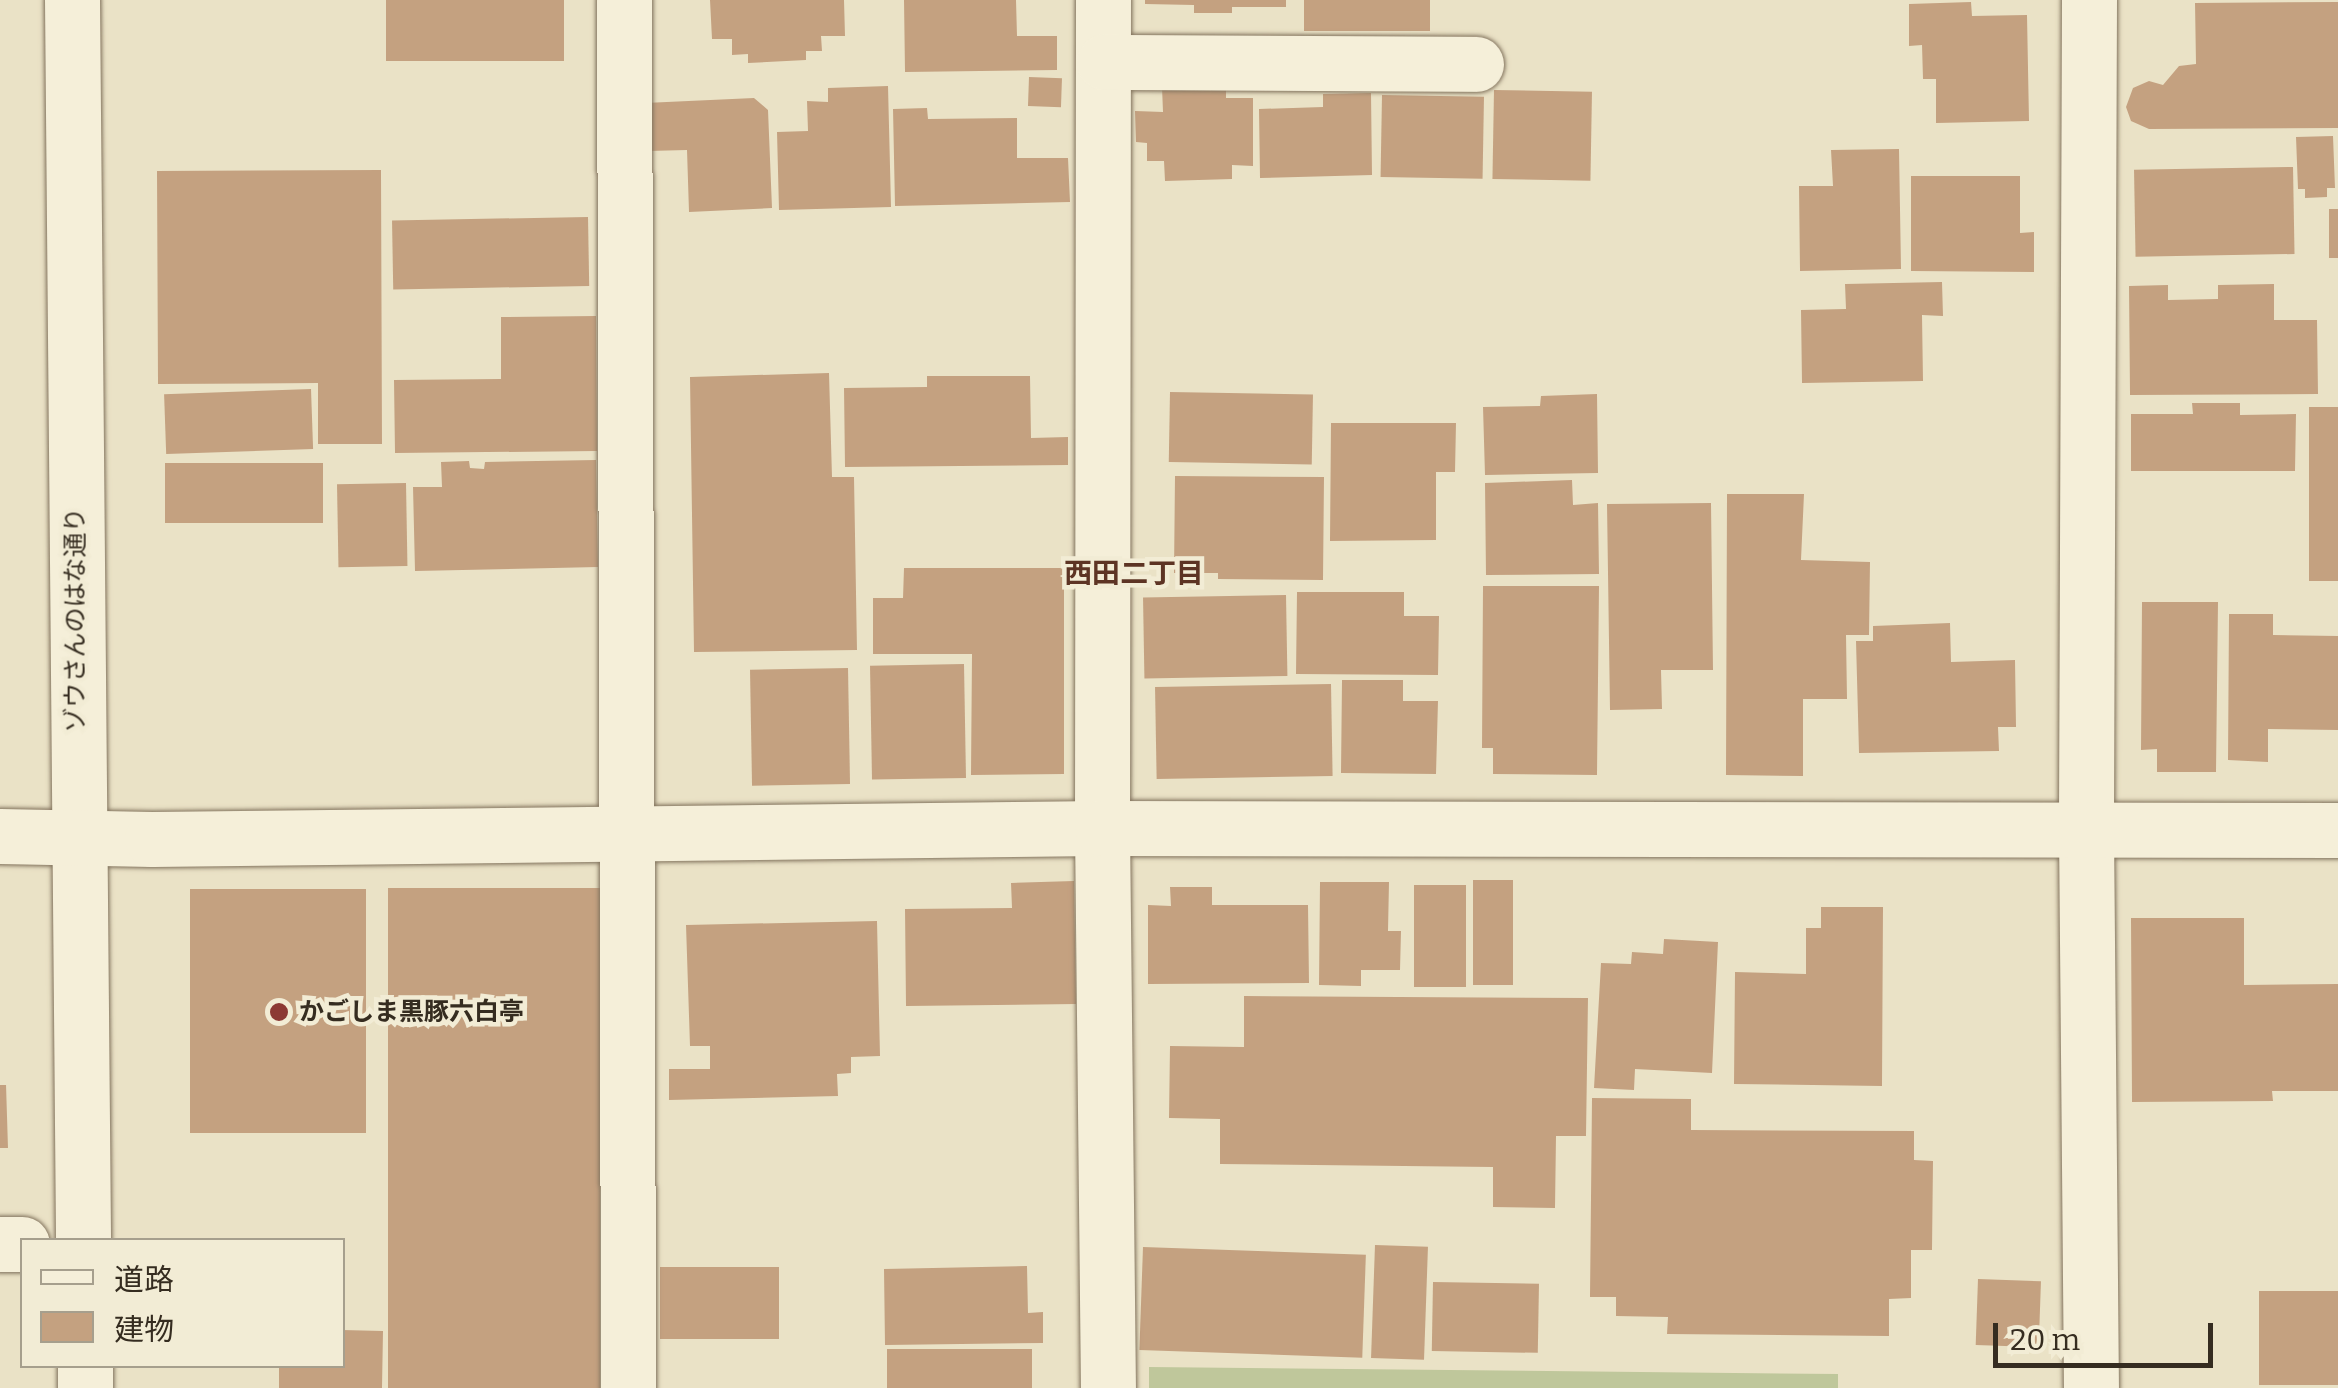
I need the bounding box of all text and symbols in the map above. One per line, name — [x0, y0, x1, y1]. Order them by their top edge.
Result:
street label: ゾウさんのはな通り — [61, 508, 91, 732]
district label: 西田二丁目 — [1064, 557, 1204, 591]
place label: かごしま黒豚六白亭 — [299, 997, 524, 1027]
marker: かごしま黒豚六白亭 — [268, 1001, 290, 1023]
legend — [20, 1238, 345, 1368]
text: 道路 — [114, 1262, 174, 1298]
scale bar — [1998, 1303, 2218, 1365]
text: 建物 — [114, 1312, 174, 1348]
text: 20 m — [2010, 1322, 2080, 1358]

